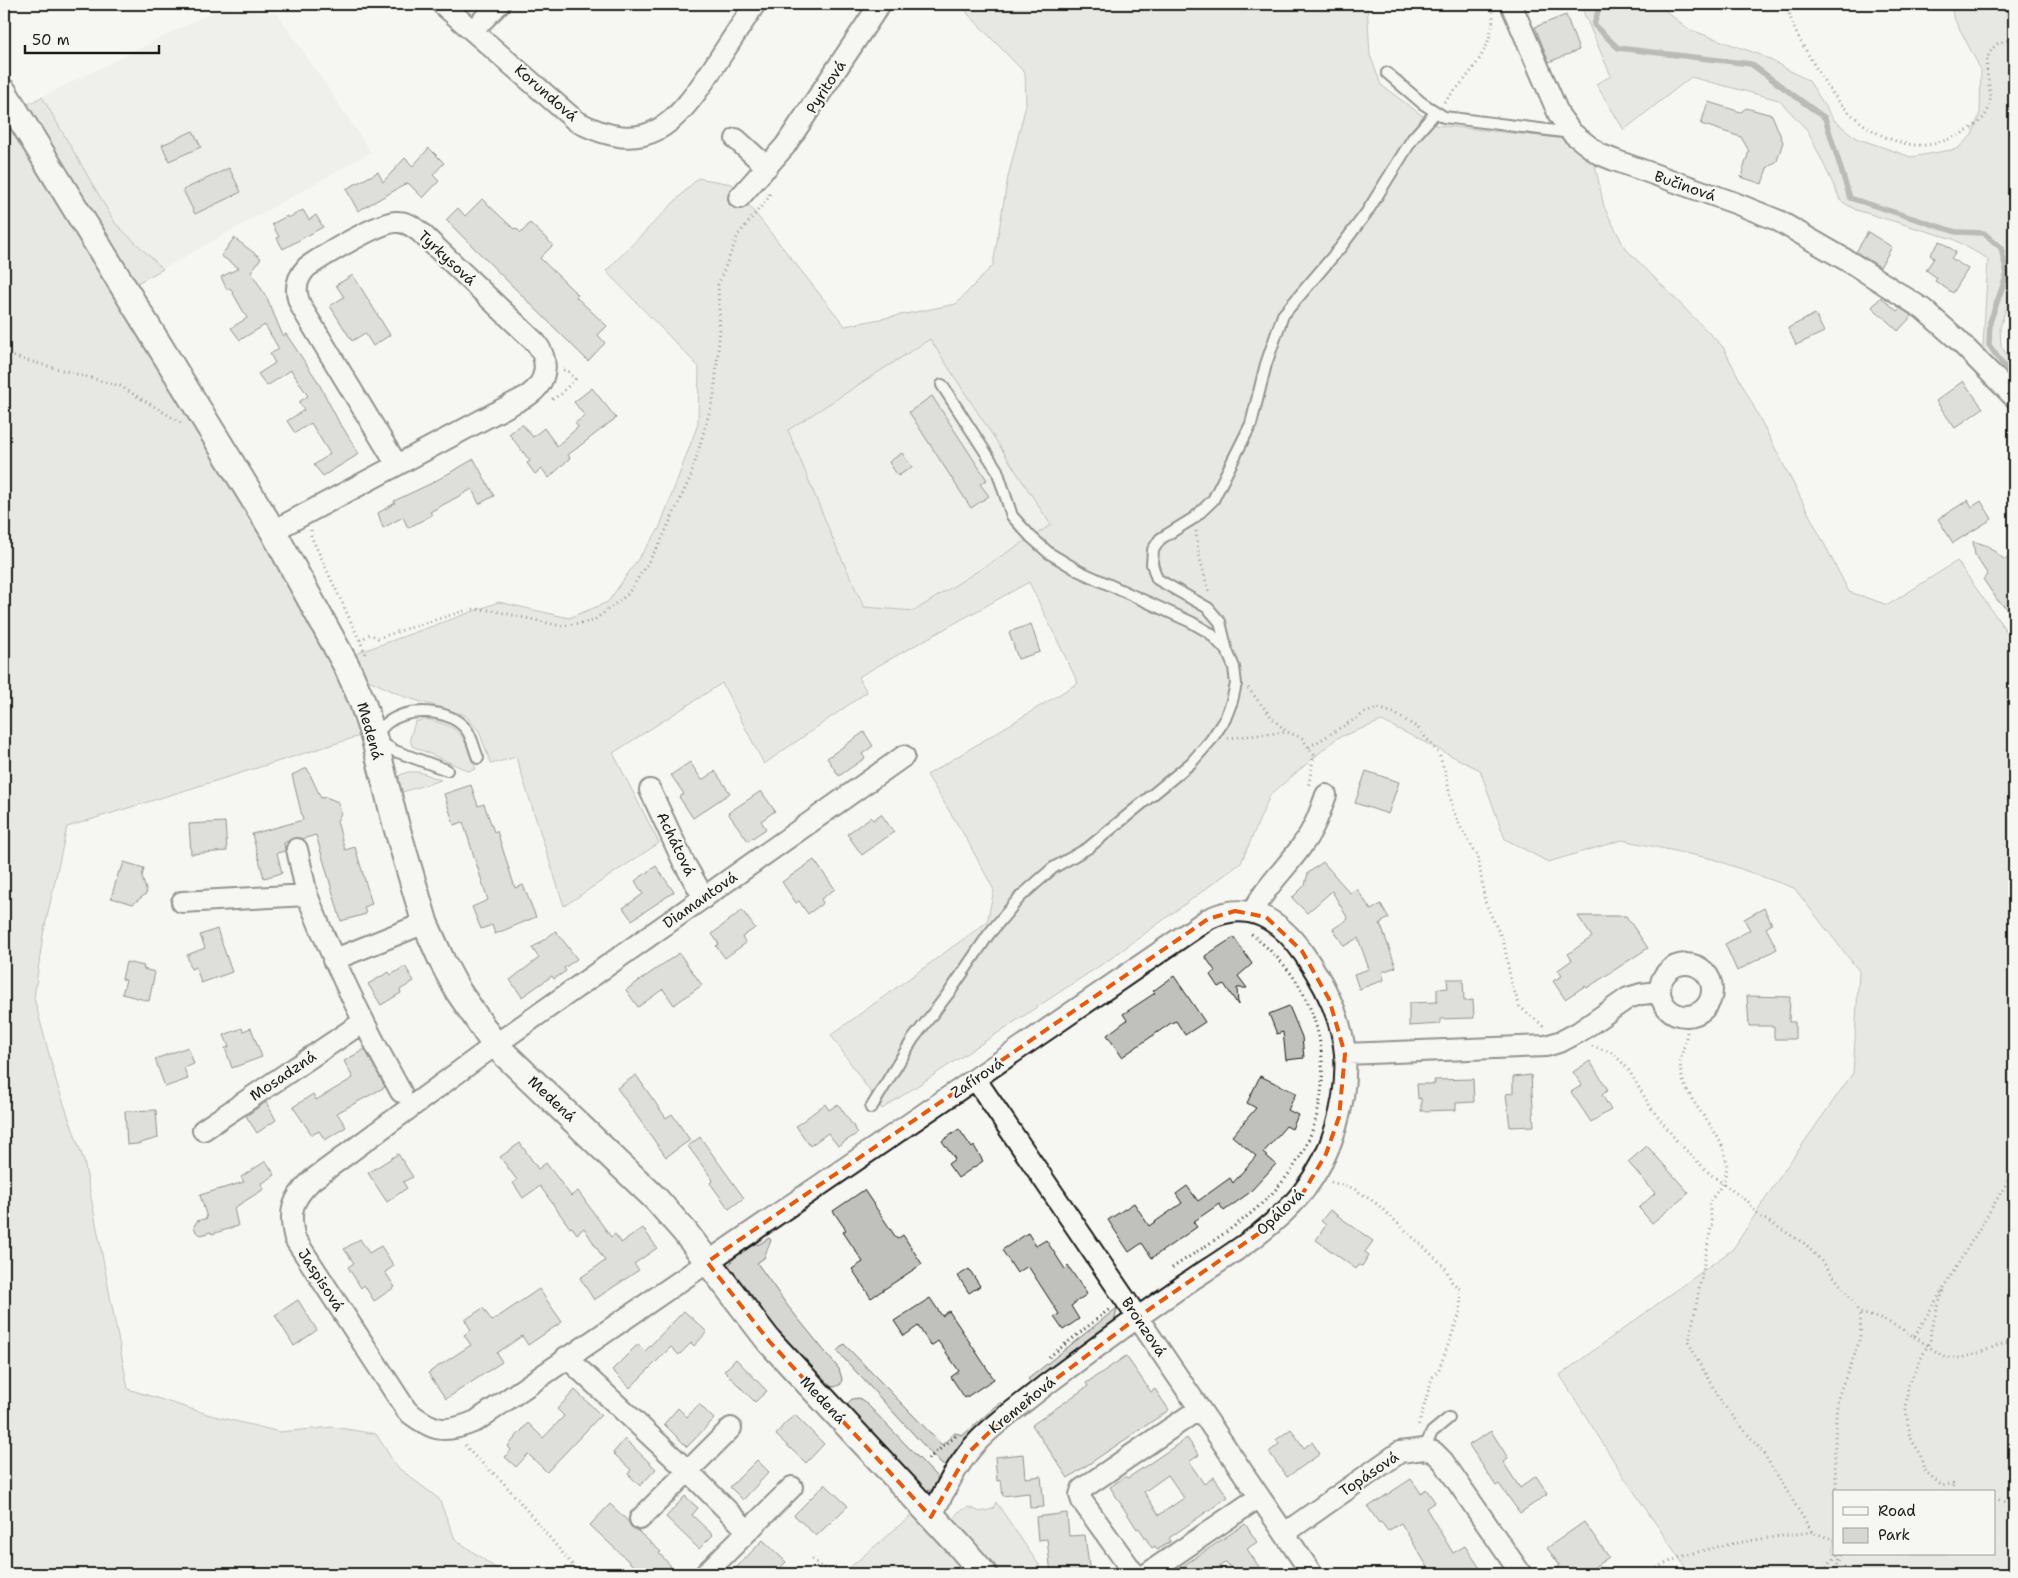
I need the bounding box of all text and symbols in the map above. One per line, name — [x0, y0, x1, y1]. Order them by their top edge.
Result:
scale bar — [25, 22, 159, 54]
text: 50 m — [32, 30, 70, 50]
street label: Pyritová — [801, 56, 851, 117]
street label: Korundová — [510, 60, 582, 126]
street label: Bučinová — [1652, 166, 1719, 206]
street label: Tyrkysová — [414, 226, 481, 291]
street label: Medená — [352, 700, 388, 763]
street label: Achátová — [652, 809, 700, 880]
street label: Diamantová — [659, 867, 742, 933]
street label: Mosadzná — [246, 1046, 321, 1106]
street label: Zafírová — [947, 1053, 1008, 1103]
street label: Medená — [524, 1072, 581, 1127]
street label: Opálová — [1252, 1184, 1309, 1240]
street label: Jaspisová — [293, 1245, 349, 1316]
street label: Bronzová — [1117, 1293, 1172, 1361]
street label: Medená — [796, 1372, 851, 1429]
street label: Kremeňová — [985, 1372, 1060, 1438]
street label: Topásová — [1335, 1446, 1403, 1501]
legend — [1833, 1490, 1996, 1556]
text: Road — [1878, 1501, 1916, 1521]
text: Park — [1878, 1525, 1910, 1545]

